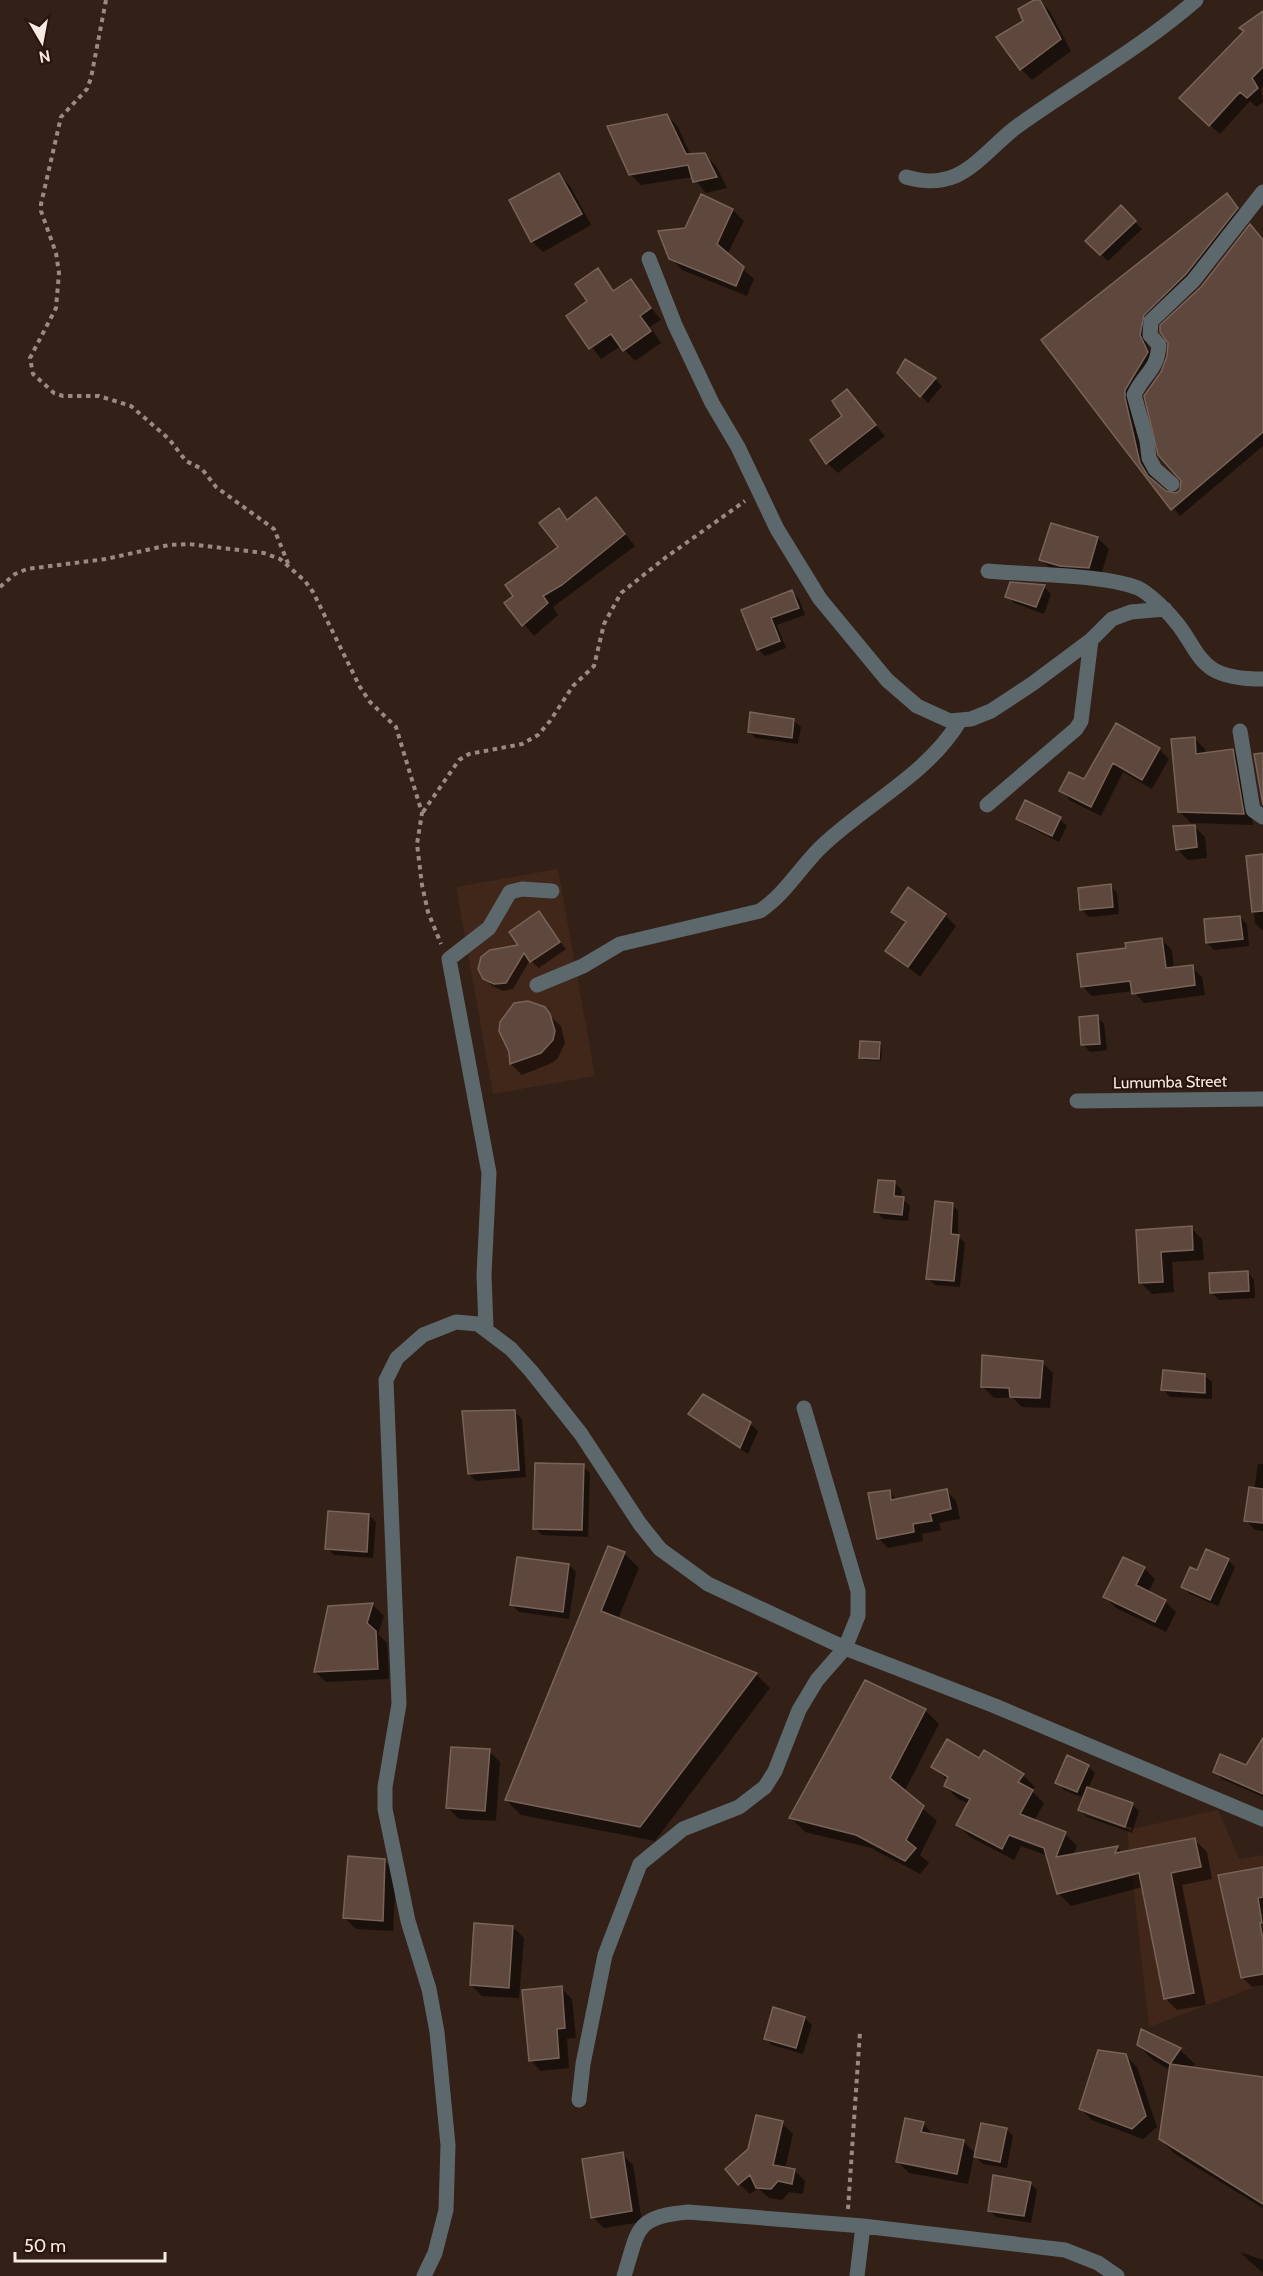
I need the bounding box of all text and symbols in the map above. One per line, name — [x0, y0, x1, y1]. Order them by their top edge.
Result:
north arrow — [12, 12, 72, 72]
text: N — [37, 46, 52, 67]
street label: Lumumba Street — [1113, 1071, 1228, 1092]
scale bar — [15, 2225, 165, 2263]
text: 50 m — [24, 2235, 66, 2257]

